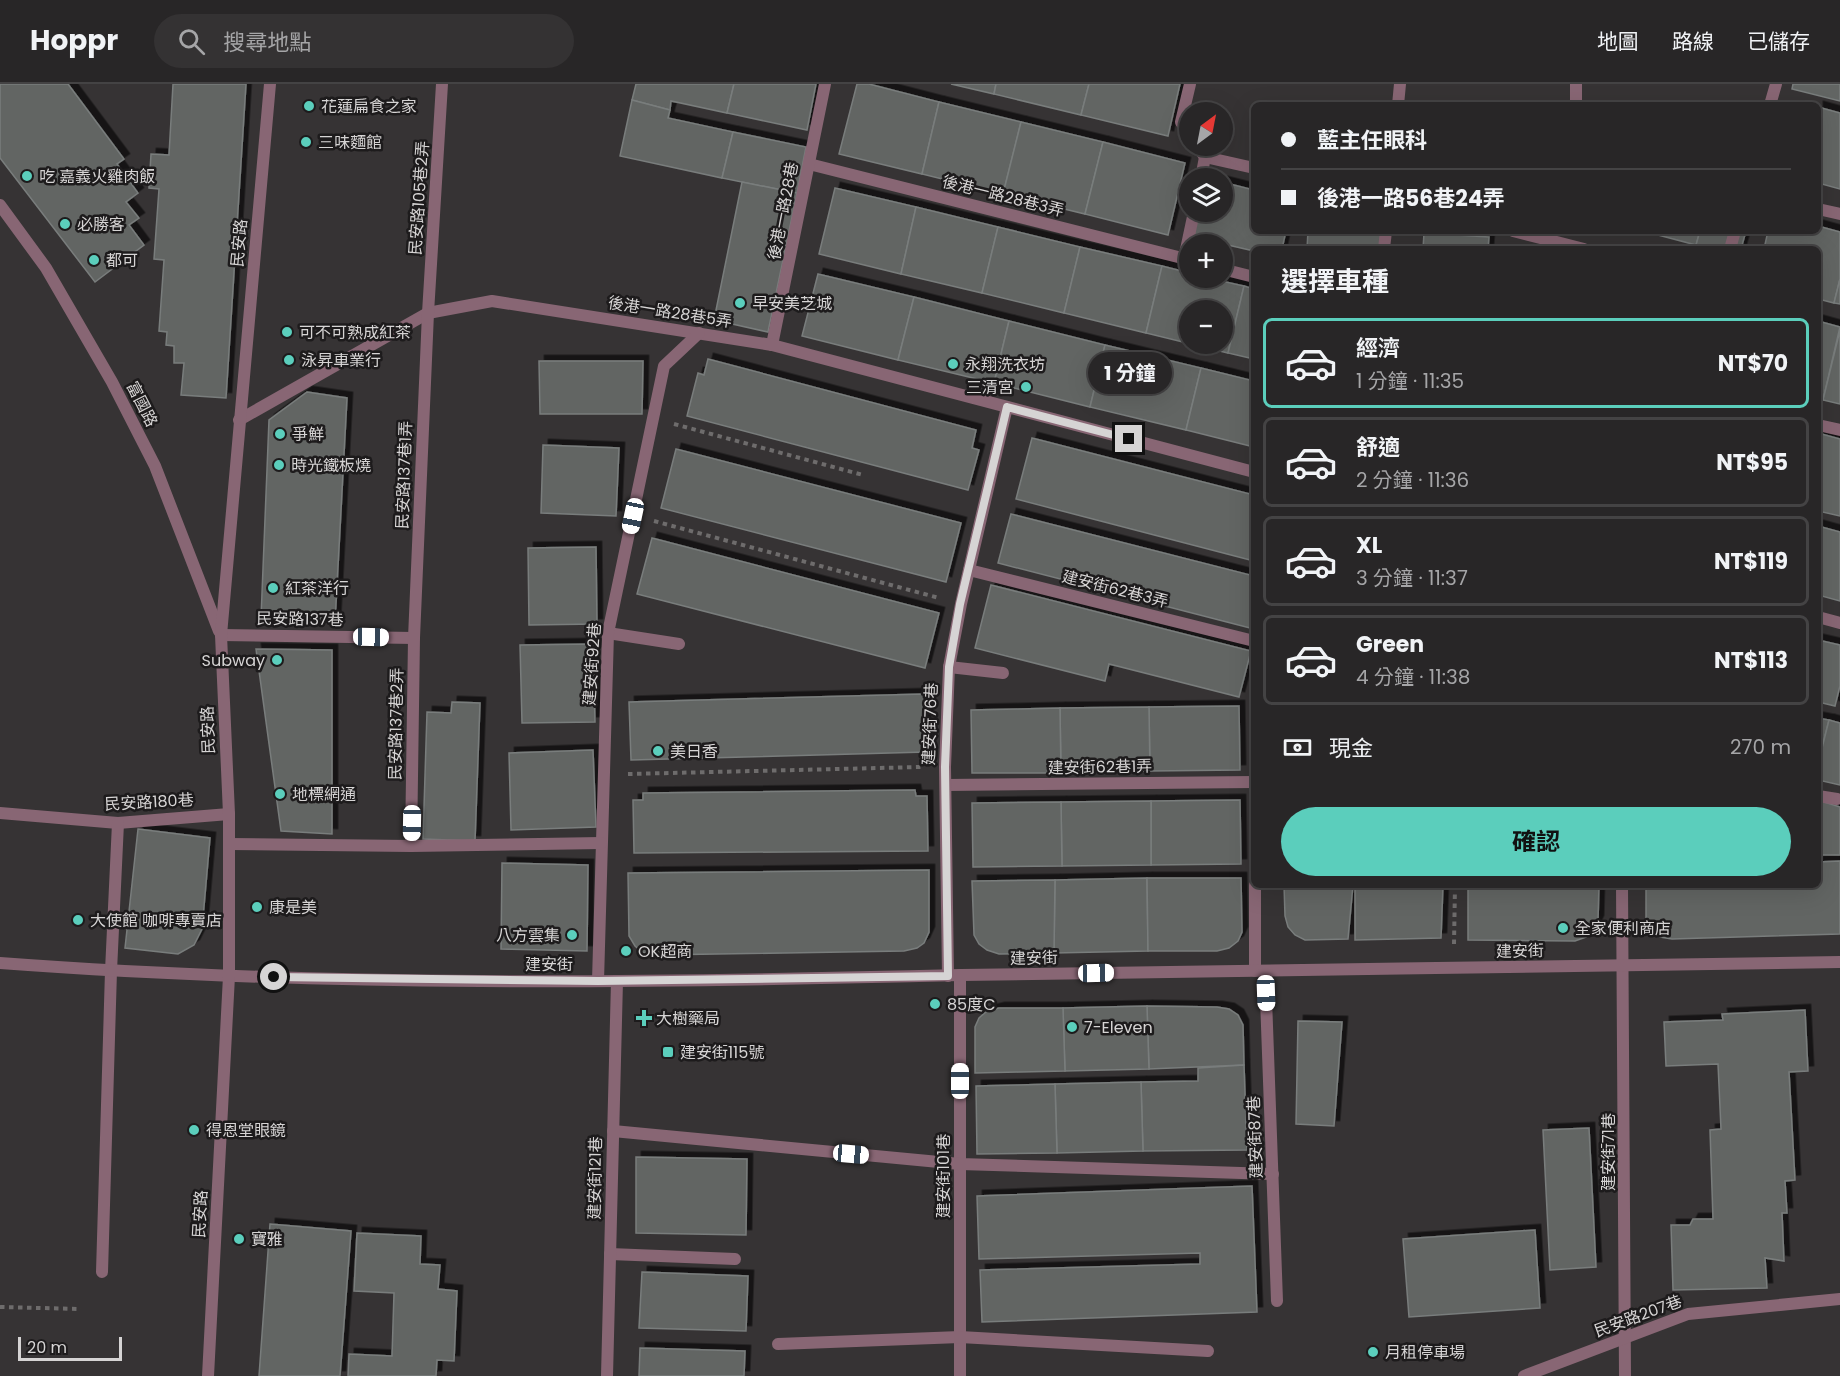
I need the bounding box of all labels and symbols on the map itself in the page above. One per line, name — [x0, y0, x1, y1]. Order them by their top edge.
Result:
place label: 花蓮扁食之家 — [321, 95, 417, 118]
marker: 花蓮扁食之家 — [302, 99, 316, 113]
north arrow — [1179, 102, 1233, 156]
place label: 三味麵館 — [318, 131, 382, 154]
marker: 三味麵館 — [299, 135, 313, 149]
street label: 民安路105巷2弄 — [404, 140, 434, 256]
street label: 後港一路28巷 — [762, 160, 804, 262]
place label: 吃 嘉義火雞肉飯 — [39, 165, 155, 188]
marker: 吃 嘉義火雞肉飯 — [20, 169, 34, 183]
street label: 後港一路28巷3弄 — [940, 170, 1066, 222]
place label: 必勝客 — [77, 213, 125, 236]
marker: 必勝客 — [58, 217, 72, 231]
street label: 民安路 — [225, 218, 253, 268]
place label: 都可 — [106, 249, 138, 272]
marker: 都可 — [87, 253, 101, 267]
street label: 後港一路28巷5弄 — [606, 291, 734, 333]
place label: 早安美芝城 — [752, 292, 832, 315]
marker: 早安美芝城 — [733, 296, 747, 310]
place label: 可不可熟成紅茶 — [299, 321, 411, 344]
marker: 可不可熟成紅茶 — [280, 325, 294, 339]
place label: 泳昇車業行 — [301, 349, 381, 372]
callout: 1 分鐘 — [1087, 352, 1171, 394]
marker: 泳昇車業行 — [282, 353, 296, 367]
place label: 永翔洗衣坊 — [965, 353, 1045, 376]
marker: 永翔洗衣坊 — [946, 357, 960, 371]
place label: 三清宮 — [966, 376, 1014, 399]
street label: 富國路 — [121, 377, 163, 431]
marker: 三清宮 — [1019, 380, 1033, 394]
street label: 民安路137巷1弄 — [391, 420, 417, 530]
place label: 爭鮮 — [292, 423, 324, 446]
route end — [1115, 425, 1142, 452]
marker: 爭鮮 — [273, 427, 287, 441]
place label: 時光鐵板燒 — [291, 454, 371, 477]
marker: 時光鐵板燒 — [272, 458, 286, 472]
car — [620, 497, 646, 535]
street label: 建安街62巷3弄 — [1059, 565, 1171, 613]
place label: 紅茶洋行 — [285, 577, 349, 600]
marker: 紅茶洋行 — [266, 581, 280, 595]
street label: 民安路137巷 — [256, 607, 344, 631]
street label: 建安街92巷 — [578, 622, 606, 706]
car — [353, 628, 389, 646]
place label: Subway — [202, 649, 265, 672]
marker: Subway — [270, 653, 284, 667]
street label: 民安路137巷2弄 — [384, 668, 408, 780]
street label: 建安街76巷 — [917, 682, 943, 766]
street label: 民安路 — [196, 706, 220, 754]
place label: 美日香 — [670, 740, 718, 763]
marker: 美日香 — [651, 744, 665, 758]
street label: 建安街62巷1弄 — [1048, 755, 1152, 779]
place label: 地標網通 — [292, 783, 356, 806]
marker: 地標網通 — [273, 787, 287, 801]
street label: 民安路180巷 — [104, 788, 194, 816]
car — [403, 805, 421, 841]
place label: 康是美 — [269, 896, 317, 919]
marker: 康是美 — [250, 900, 264, 914]
place label: 大使館 咖啡專賣店 — [90, 909, 222, 932]
marker: 大使館 咖啡專賣店 — [71, 913, 85, 927]
place label: 全家便利商店 — [1575, 917, 1671, 940]
marker: 全家便利商店 — [1556, 921, 1570, 935]
place label: 八方雲集 — [496, 924, 560, 947]
marker: 八方雲集 — [565, 928, 579, 942]
street label: 建安街 — [1496, 939, 1544, 963]
place label: OK超商 — [638, 940, 692, 963]
marker: OK超商 — [619, 944, 633, 958]
street label: 建安街 — [1010, 946, 1058, 970]
street label: 建安街 — [525, 953, 573, 976]
route start — [260, 963, 287, 990]
car — [1078, 964, 1114, 982]
car — [1256, 975, 1276, 1011]
place label: 85度C — [947, 993, 996, 1016]
marker: 85度C — [928, 997, 942, 1011]
place label: 大樹藥局 — [656, 1007, 720, 1030]
marker: 大樹藥局 — [637, 1011, 651, 1025]
place label: 7-Eleven — [1084, 1016, 1153, 1039]
marker: 7-Eleven — [1065, 1020, 1079, 1034]
place label: 建安街115號 — [680, 1041, 764, 1064]
marker: 建安街115號 — [661, 1045, 675, 1059]
car — [951, 1063, 969, 1099]
street label: 建安街87巷 — [1242, 1095, 1268, 1179]
street label: 建安街71巷 — [1597, 1113, 1620, 1191]
place label: 得恩堂眼鏡 — [206, 1119, 286, 1142]
marker: 得恩堂眼鏡 — [187, 1123, 201, 1137]
street label: 建安街101巷 — [932, 1134, 955, 1218]
street label: 建安街121巷 — [583, 1136, 607, 1220]
car — [832, 1143, 870, 1165]
street label: 民安路 — [187, 1189, 213, 1239]
place label: 寶雅 — [251, 1228, 283, 1251]
marker: 寶雅 — [232, 1232, 246, 1246]
street label: 民安路207巷 — [1591, 1289, 1685, 1343]
scale bar — [18, 1334, 122, 1362]
place label: 月租停車場 — [1385, 1341, 1465, 1364]
marker: 月租停車場 — [1366, 1345, 1380, 1359]

